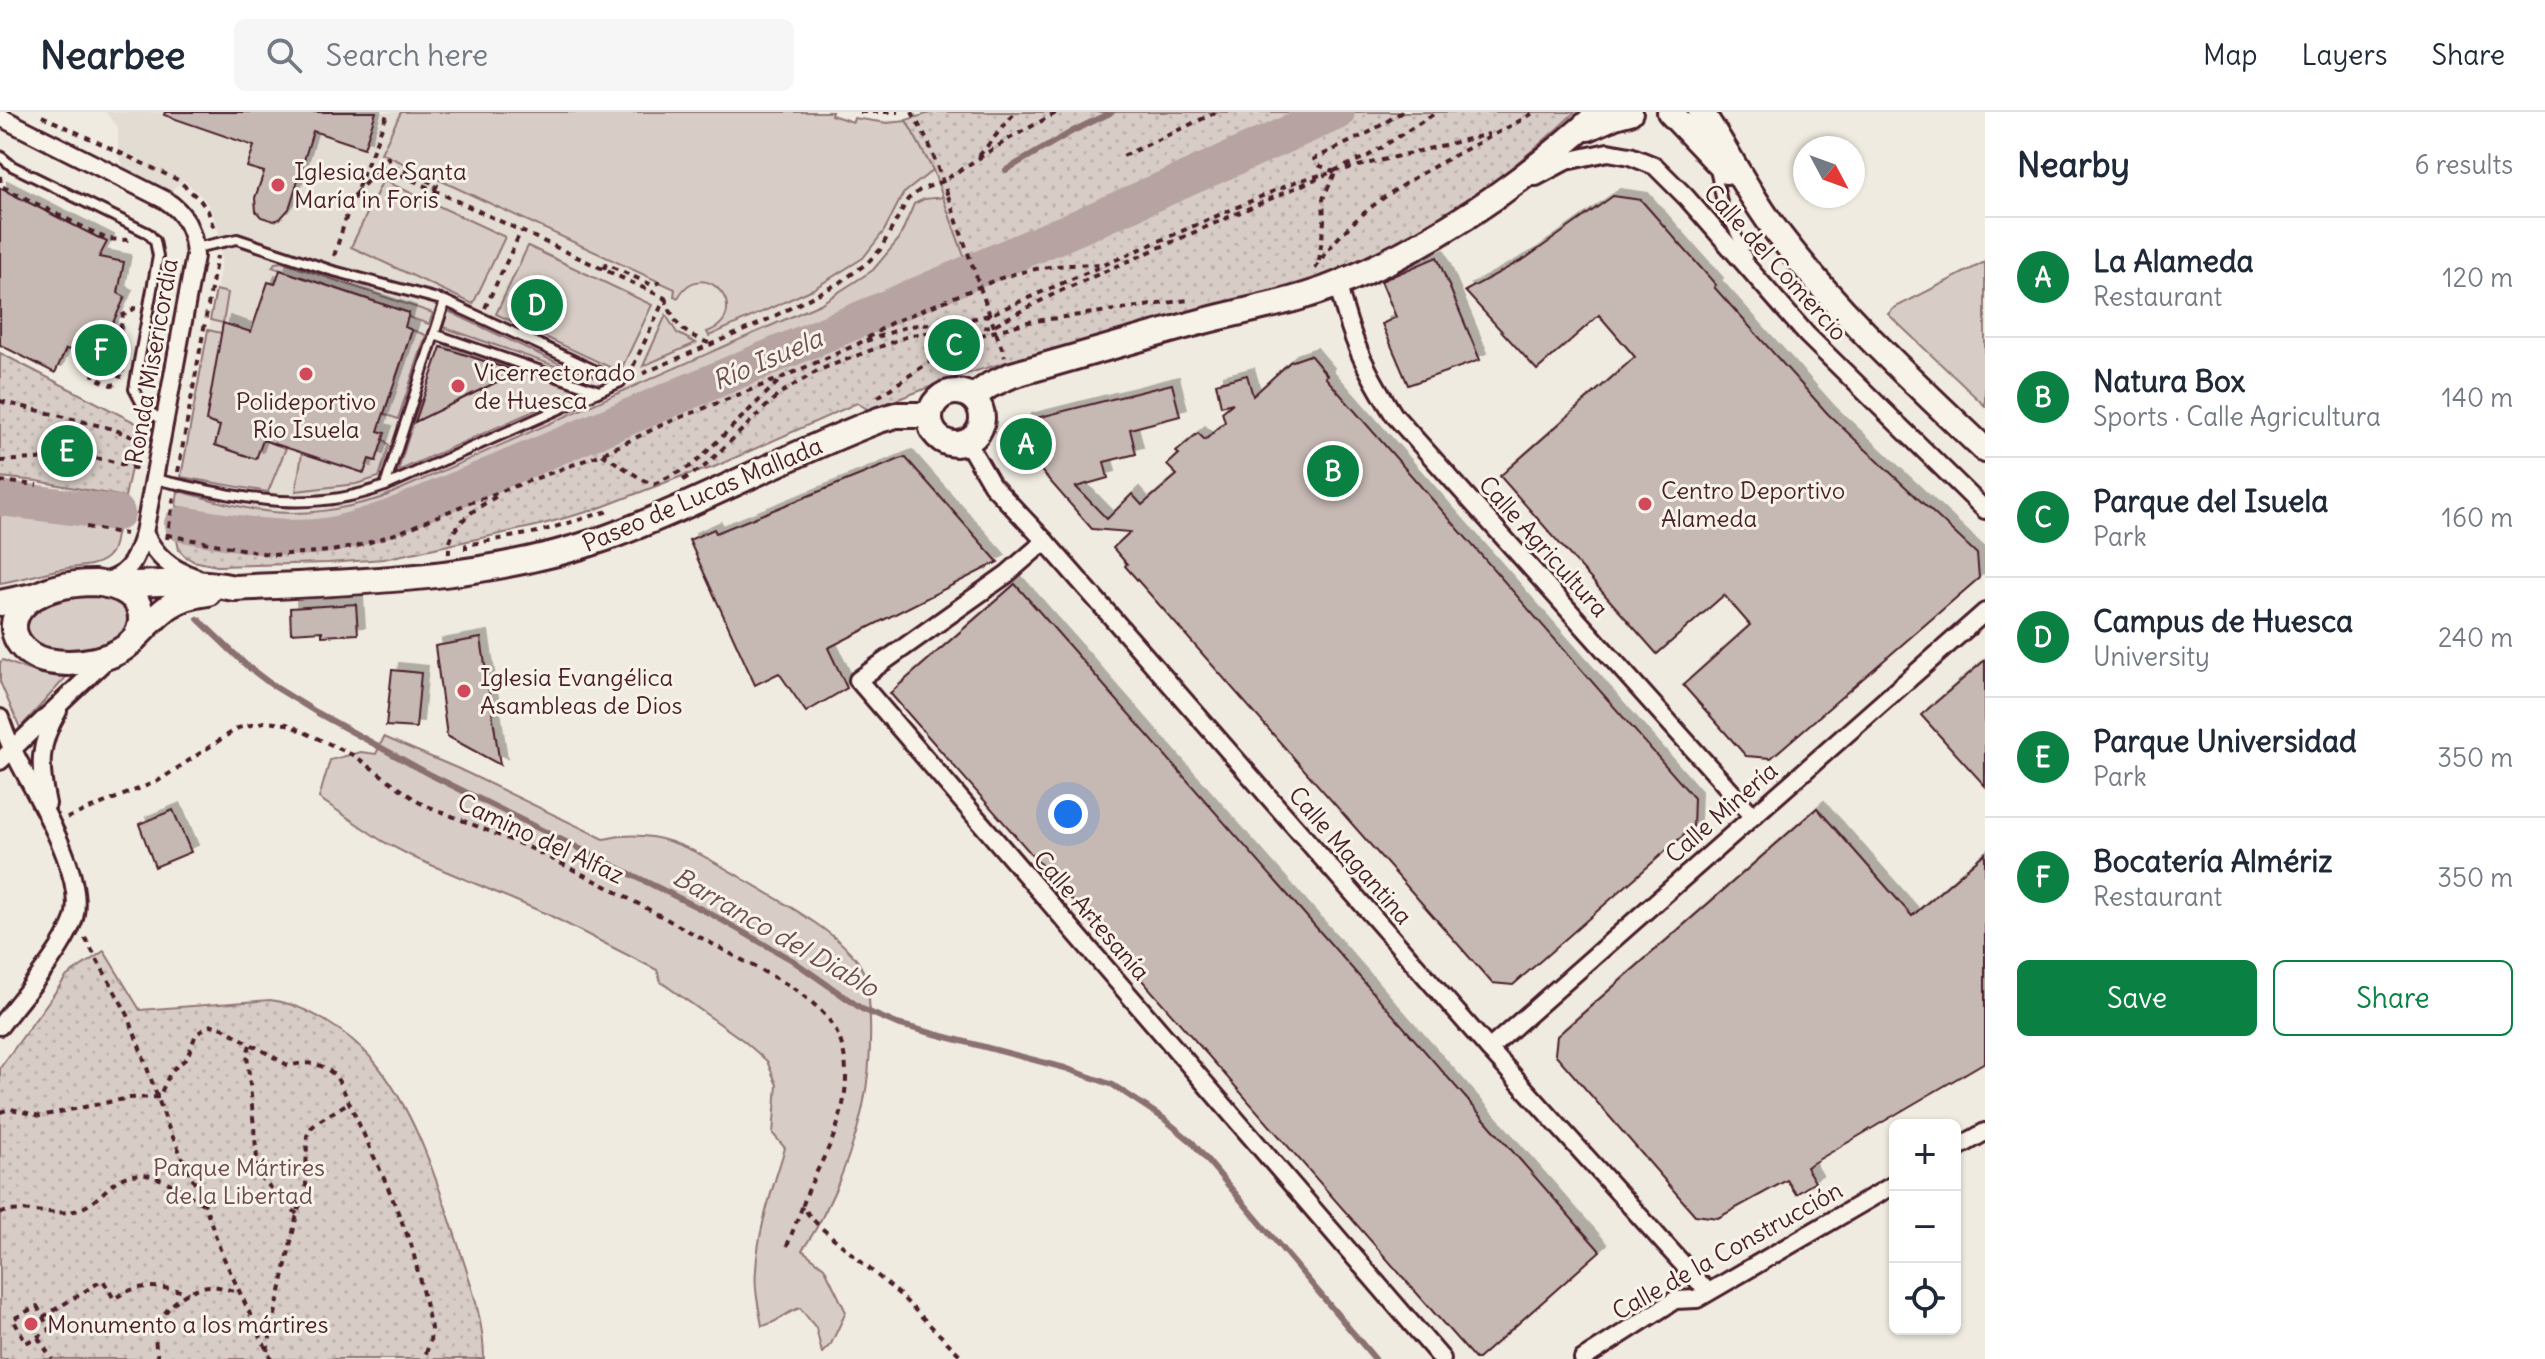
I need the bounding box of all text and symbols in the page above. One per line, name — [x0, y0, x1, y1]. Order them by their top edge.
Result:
search box — [234, 19, 794, 91]
text: Nearbee — [40, 32, 186, 79]
icon: search — [262, 33, 306, 77]
text: Search here — [326, 36, 488, 74]
text: Map — [2203, 37, 2258, 73]
text: Layers — [2302, 37, 2388, 73]
text: Share — [2432, 37, 2505, 73]
north arrow — [1793, 136, 1865, 208]
text: Nearby — [2017, 143, 2130, 186]
text: 6 results — [2415, 148, 2513, 181]
place label: Iglesia de Santa María in Foris — [294, 156, 467, 214]
marker: Iglesia de Santa María in Foris — [269, 176, 287, 194]
street label: Calle del Comercio — [1698, 177, 1854, 347]
text: La Alameda — [2093, 242, 2254, 280]
street label: Ronda Misericordia — [118, 256, 184, 466]
text: A — [2035, 261, 2051, 294]
text: 120 m — [2442, 261, 2513, 294]
pin: D — [511, 275, 563, 335]
text: Restaurant — [2093, 280, 2222, 313]
pin: C — [928, 315, 980, 375]
pin: F — [75, 320, 127, 380]
water label: Río Isuela — [707, 321, 828, 397]
place label: Vicerrectorado de Huesca — [474, 357, 635, 415]
text: Natura Box — [2093, 362, 2245, 400]
marker: Polideportivo Río Isuela — [297, 365, 315, 383]
marker: Vicerrectorado de Huesca — [449, 377, 467, 395]
text: B — [2034, 381, 2052, 414]
text: 140 m — [2442, 381, 2513, 414]
place label: Polideportivo Río Isuela — [236, 386, 376, 444]
text: Sports · Calle Agricultura — [2093, 400, 2381, 433]
pin: A — [1000, 414, 1052, 474]
pin: E — [41, 421, 93, 481]
street label: Paseo de Lucas Mallada — [578, 430, 826, 558]
pin: B — [1307, 441, 1359, 501]
street label: Calle Agricultura — [1473, 469, 1615, 623]
place label: Centro Deportivo Alameda — [1661, 475, 1845, 533]
text: Parque del Isuela — [2093, 482, 2328, 520]
marker: Centro Deportivo Alameda — [1636, 495, 1654, 513]
text: C — [2034, 501, 2052, 534]
text: 160 m — [2442, 501, 2513, 534]
text: Park — [2093, 520, 2147, 553]
text: Campus de Huesca — [2093, 602, 2353, 640]
text: D — [2034, 621, 2052, 654]
text: 240 m — [2438, 621, 2513, 654]
text: University — [2093, 640, 2210, 673]
place label: Iglesia Evangélica Asambleas de Dios — [480, 662, 682, 720]
marker: Iglesia Evangélica Asambleas de Dios — [455, 682, 473, 700]
text: Parque Universidad — [2093, 722, 2357, 760]
text: E — [2035, 741, 2051, 774]
text: 350 m — [2437, 741, 2513, 774]
street label: Calle Minería — [1659, 755, 1783, 869]
text: Park — [2093, 760, 2147, 793]
street label: Calle Magantina — [1283, 780, 1419, 930]
street label: Camino del Alfaz — [453, 786, 629, 890]
your location — [1048, 794, 1088, 834]
text: Bocatería Almériz — [2093, 842, 2333, 880]
street label: Calle Artesanía — [1027, 844, 1157, 986]
water label: Barranco del Diablo — [667, 860, 886, 1005]
text: F — [2036, 861, 2050, 894]
text: 350 m — [2437, 861, 2513, 894]
text: Restaurant — [2093, 880, 2222, 913]
button: Save — [2017, 960, 2257, 1036]
button: Share — [2273, 960, 2513, 1036]
map controls — [1889, 1119, 1961, 1335]
button: + — [1889, 1119, 1961, 1191]
park label: Parque Mártires de la Libertad — [153, 1152, 325, 1210]
street label: Calle de la Construcción — [1607, 1174, 1848, 1326]
button: − — [1889, 1191, 1961, 1263]
button: locate — [1889, 1263, 1961, 1335]
place label: Monumento a los mártires — [47, 1309, 328, 1339]
marker: Monumento a los mártires — [22, 1315, 40, 1333]

